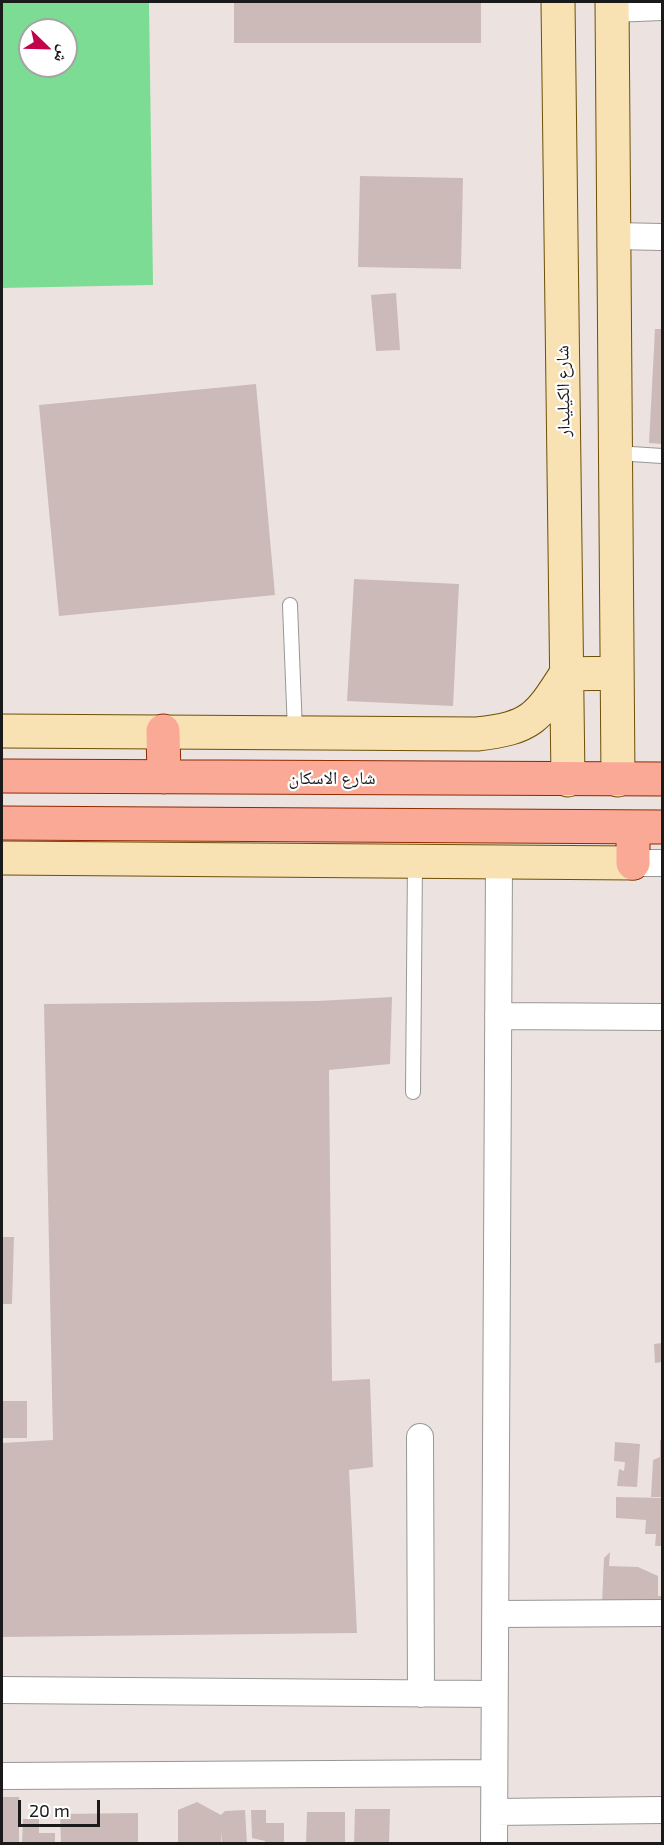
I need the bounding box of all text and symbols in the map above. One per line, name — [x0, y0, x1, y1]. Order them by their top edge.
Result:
north arrow — [18, 18, 78, 78]
text: ش — [51, 43, 75, 66]
street label: شارع الكيليدار — [551, 345, 575, 437]
street label: شارع الاسكان — [288, 767, 376, 789]
scale bar — [21, 1788, 104, 1826]
text: 20 m — [29, 1799, 70, 1821]

